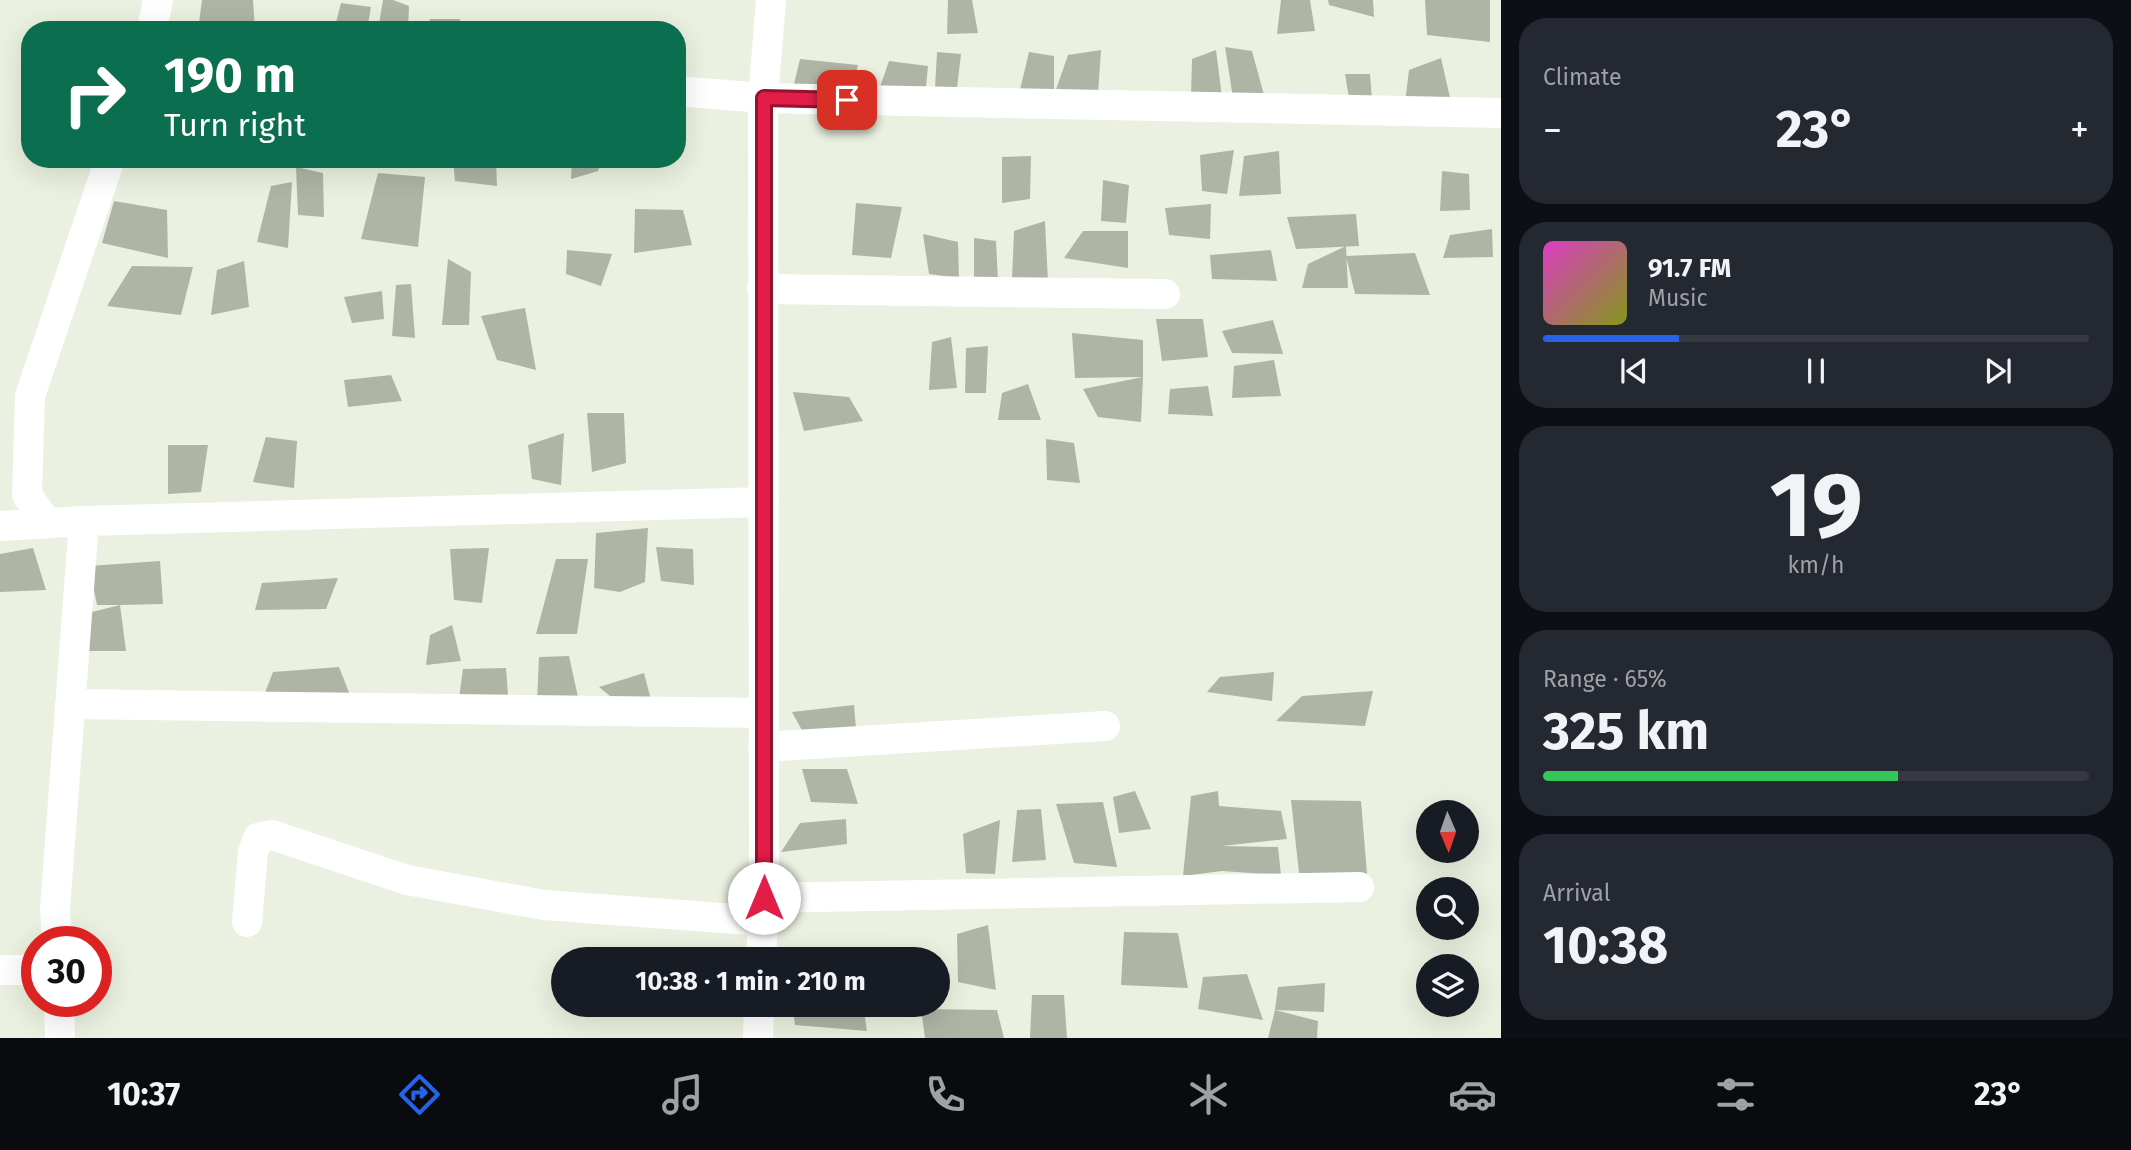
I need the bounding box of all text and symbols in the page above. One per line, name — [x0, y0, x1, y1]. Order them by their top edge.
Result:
text: 190 m — [164, 46, 296, 105]
icon: right — [49, 49, 140, 140]
text: Climate — [1543, 63, 1622, 91]
pin — [817, 70, 877, 130]
icon: arrive — [828, 81, 866, 119]
text: 23° — [1776, 98, 1856, 161]
text: Turn right — [164, 106, 306, 144]
text: − — [1543, 107, 1562, 153]
text: + — [2070, 107, 2089, 153]
text: 91.7 FM — [1648, 253, 1731, 284]
text: Music — [1648, 284, 1708, 312]
icon: previous — [1615, 352, 1653, 390]
icon: pause — [1797, 352, 1835, 390]
icon: next — [1979, 352, 2017, 390]
text: 19 — [1769, 451, 1863, 560]
text: km/h — [1788, 551, 1844, 579]
text: Range · 65% — [1543, 665, 1667, 693]
text: 325 km — [1543, 700, 1709, 763]
north arrow — [1416, 800, 1479, 863]
map controls — [1416, 800, 1479, 1017]
position arrow — [727, 861, 801, 935]
button: search — [1416, 877, 1479, 940]
text: Arrival — [1543, 879, 1610, 907]
text: 10:38 — [1543, 914, 1668, 977]
speed limit sign: 30 — [21, 926, 112, 1017]
button: layers — [1416, 954, 1479, 1017]
text: 10:38 · 1 min · 210 m — [635, 966, 866, 997]
icon: directions — [395, 1070, 444, 1119]
icon: music — [658, 1070, 707, 1119]
icon: phone — [921, 1070, 970, 1119]
icon: climate — [1184, 1070, 1233, 1119]
icon: car — [1448, 1070, 1497, 1119]
icon: filters — [1711, 1070, 1760, 1119]
text: 10:37 — [107, 1075, 180, 1113]
text: 23° — [1974, 1075, 2024, 1113]

